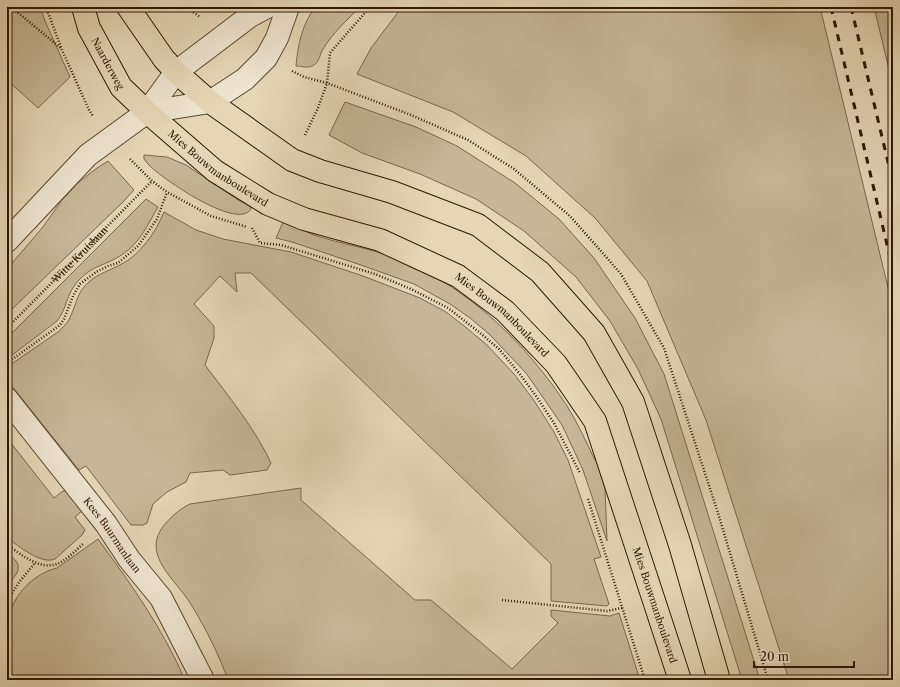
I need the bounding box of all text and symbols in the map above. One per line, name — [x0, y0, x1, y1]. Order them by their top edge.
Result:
street label: Naarderweg — [89, 35, 128, 92]
street label: Mies Bouwmanboulevard — [166, 127, 271, 209]
street label: Witte Kruislaan — [48, 223, 111, 287]
street label: Mies Bouwmanboulevard — [453, 270, 552, 359]
street label: Kees Buurmanlaan — [81, 495, 144, 576]
street label: Mies Bouwmanboulevard — [630, 545, 680, 665]
scale bar — [754, 643, 854, 669]
text: 20 m — [760, 649, 789, 664]

